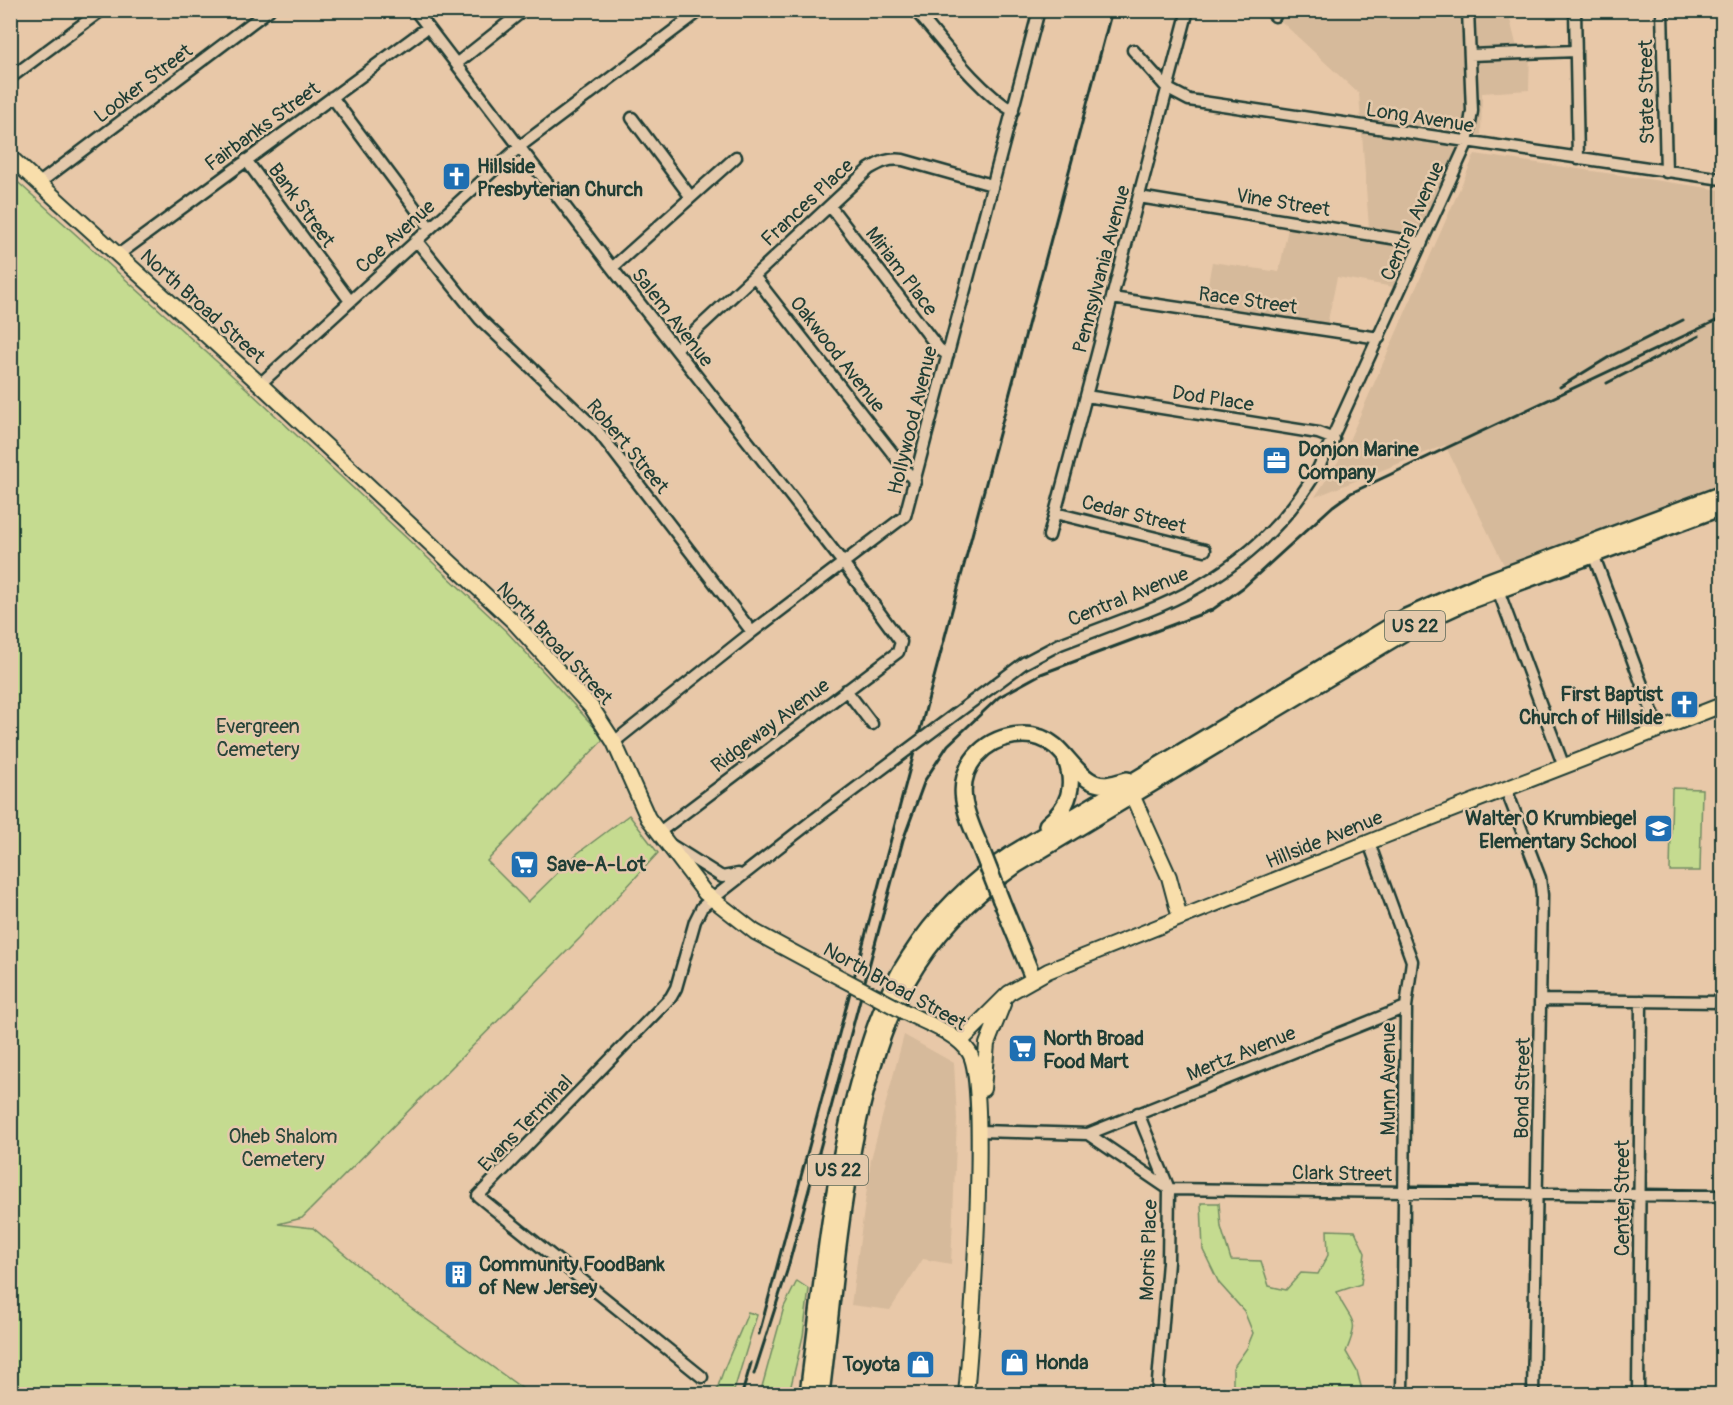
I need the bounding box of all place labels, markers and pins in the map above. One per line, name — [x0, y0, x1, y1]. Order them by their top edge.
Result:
place label: Hillside Presbyterian Church — [477, 154, 643, 202]
church icon: Hillside Presbyterian Church — [440, 161, 472, 193]
place label: Donjon Marine Company — [1298, 437, 1420, 485]
office icon: Donjon Marine Company — [1261, 445, 1293, 477]
place label: First Baptist Church of Hillside — [1519, 682, 1664, 730]
church icon: First Baptist Church of Hillside — [1668, 689, 1700, 721]
place label: Walter O Krumbiegel Elementary School — [1465, 806, 1637, 854]
school or university icon: Walter O Krumbiegel Elementary School — [1642, 813, 1674, 845]
supermarket icon: Save-A-Lot — [509, 848, 541, 880]
place label: Save-A-Lot — [546, 852, 647, 877]
place label: North Broad Food Mart — [1043, 1026, 1144, 1074]
supermarket icon: North Broad Food Mart — [1006, 1033, 1038, 1065]
place label: Community FoodBank of New Jersey — [478, 1252, 666, 1300]
building icon: Community FoodBank of New Jersey — [442, 1259, 474, 1291]
shop icon: Honda — [998, 1346, 1030, 1378]
shop icon: Toyota — [905, 1348, 937, 1380]
place label: Honda — [1035, 1350, 1089, 1375]
place label: Toyota — [841, 1352, 900, 1377]

